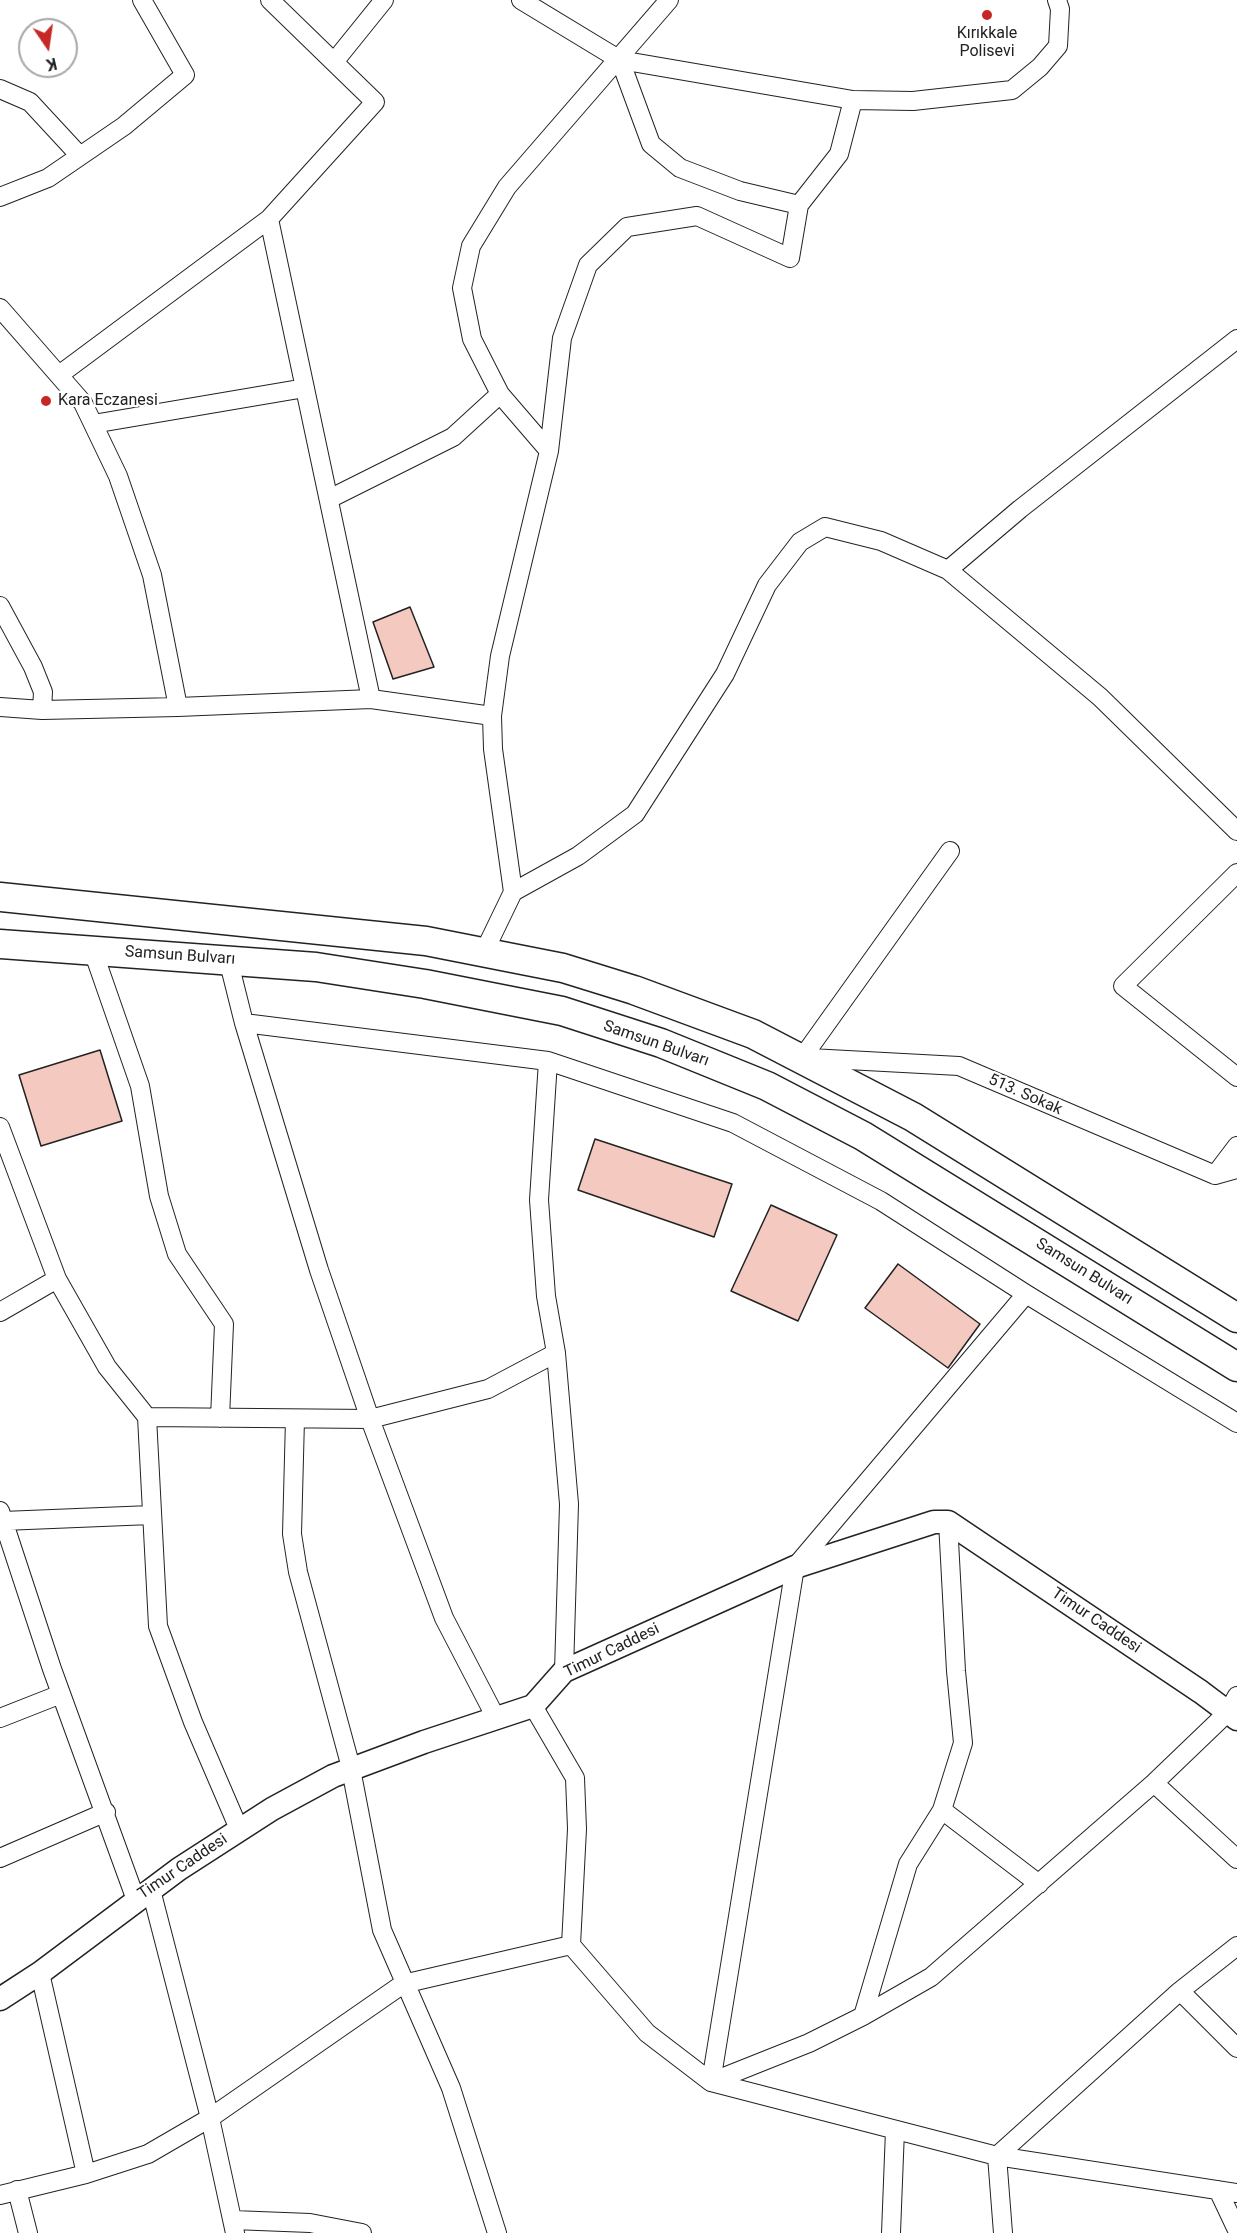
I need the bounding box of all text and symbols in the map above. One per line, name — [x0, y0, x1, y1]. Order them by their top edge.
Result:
marker: Kırıkkale Polisevi — [980, 8, 994, 22]
north arrow — [18, 18, 78, 78]
place label: Kırıkkale Polisevi — [957, 24, 1017, 62]
text: K — [45, 54, 59, 74]
place label: Kara Eczanesi — [58, 391, 158, 411]
marker: Kara Eczanesi — [39, 394, 53, 408]
street label: Samsun Bulvarı — [124, 943, 236, 969]
street label: Samsun Bulvarı — [601, 1017, 711, 1071]
street label: 513. Sokak — [985, 1070, 1065, 1120]
street label: Samsun Bulvarı — [1032, 1235, 1136, 1309]
street label: Timur Caddesi — [1048, 1584, 1144, 1658]
street label: Timur Caddesi — [561, 1620, 663, 1682]
street label: Timur Caddesi — [135, 1830, 231, 1904]

